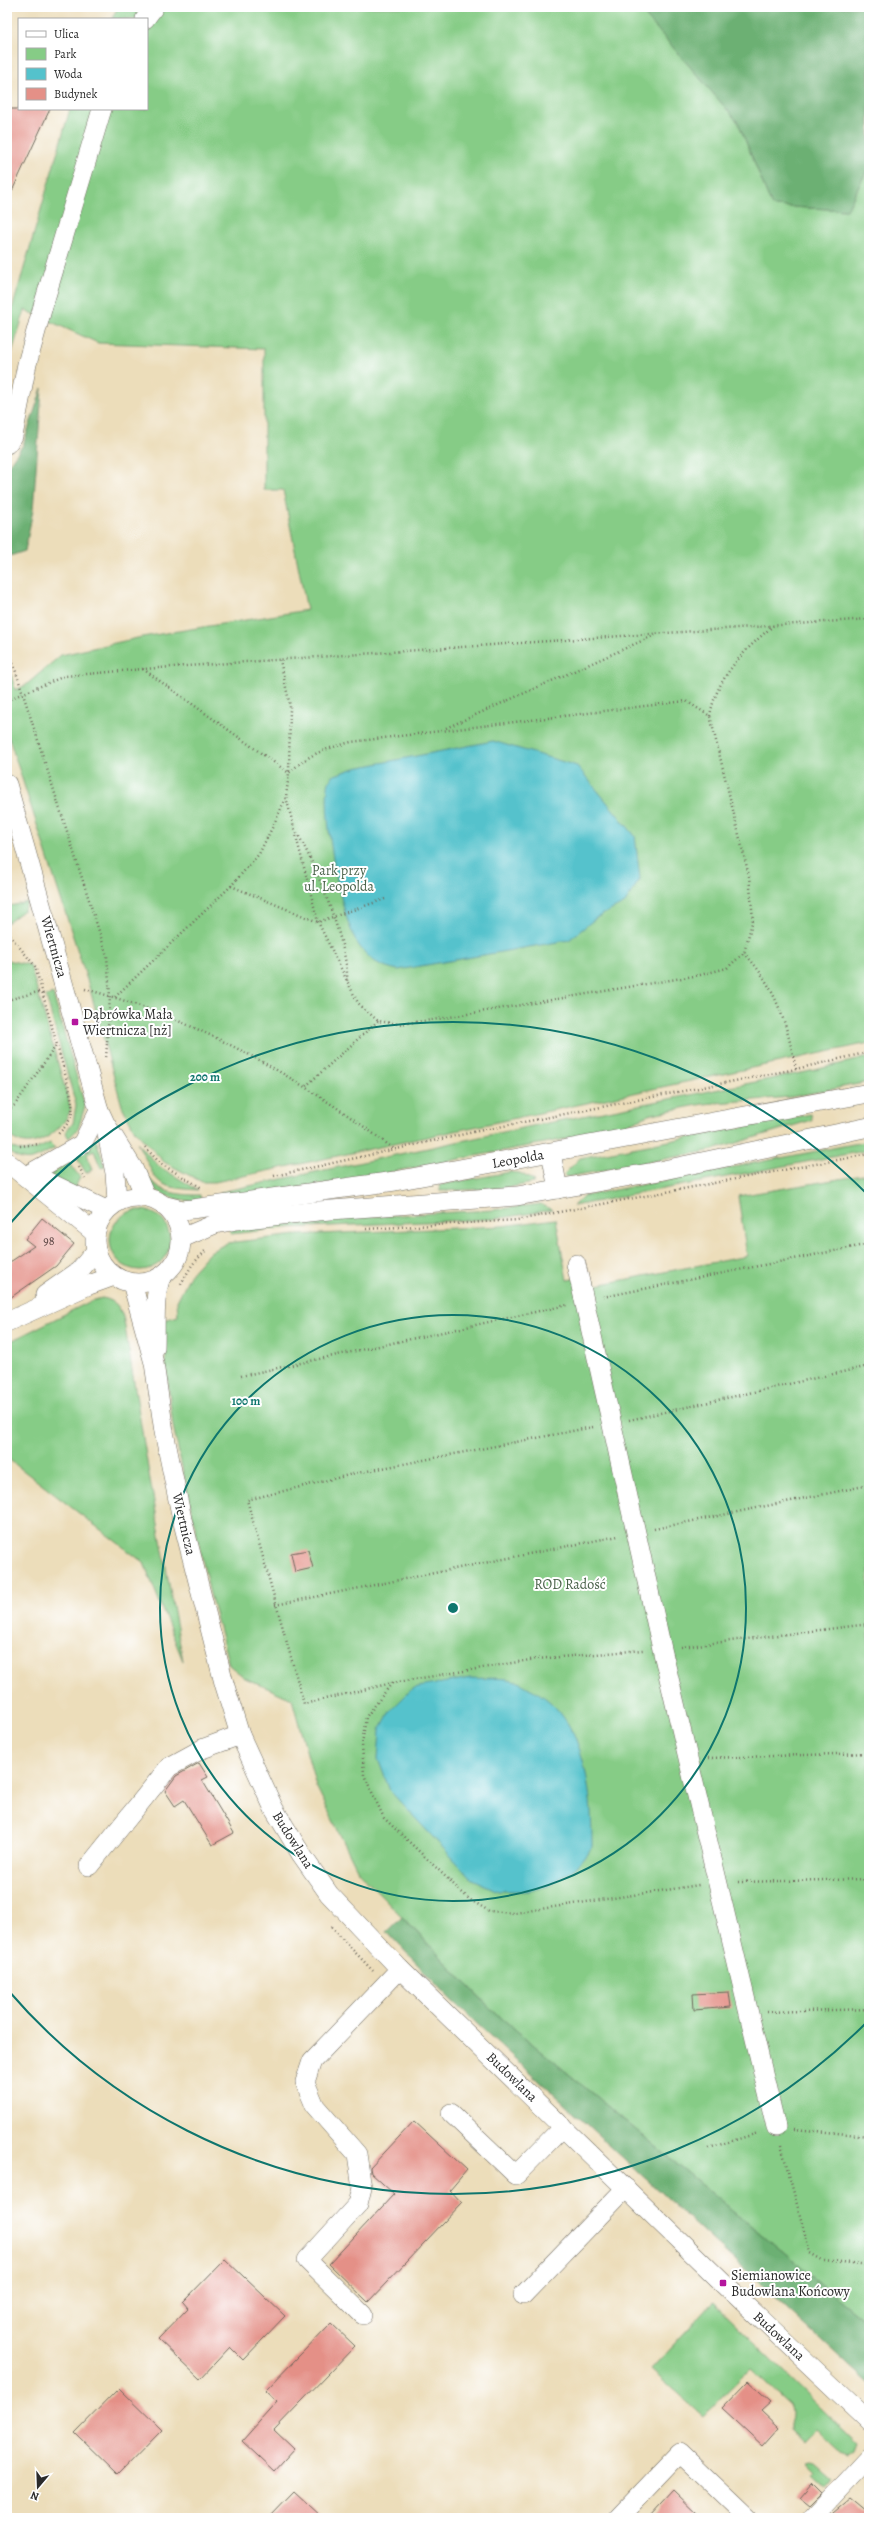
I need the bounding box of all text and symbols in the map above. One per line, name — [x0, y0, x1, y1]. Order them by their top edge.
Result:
legend — [18, 18, 148, 110]
text: Ulica — [54, 26, 79, 42]
text: Park — [54, 46, 77, 62]
text: Woda — [53, 66, 83, 82]
text: Budynek — [54, 86, 97, 102]
park label: Park przy ul. Leopolda — [304, 861, 374, 896]
street label: Wiertnicza — [36, 913, 72, 980]
place label: Dąbrówka Mała Wiertnicza [nż] — [82, 1005, 173, 1040]
marker: Dąbrówka Mała Wiertnicza [nż] — [70, 1017, 80, 1027]
text: 200 m — [190, 1069, 220, 1085]
street label: Leopolda — [491, 1145, 546, 1173]
house number: 98 — [43, 1233, 55, 1249]
text: 100 m — [232, 1393, 260, 1409]
street label: Wiertnicza — [167, 1490, 200, 1557]
park label: ROD Radość — [534, 1575, 606, 1594]
centre of rings — [446, 1601, 460, 1615]
street label: Budowlana — [268, 1808, 318, 1873]
street label: Budowlana — [482, 2048, 542, 2106]
place label: Siemianowice Budowlana Końcowy — [731, 2266, 851, 2301]
marker: Siemianowice Budowlana Końcowy — [718, 2278, 728, 2288]
street label: Budowlana — [749, 2307, 809, 2365]
north arrow — [18, 2467, 58, 2507]
text: N — [29, 2488, 41, 2504]

